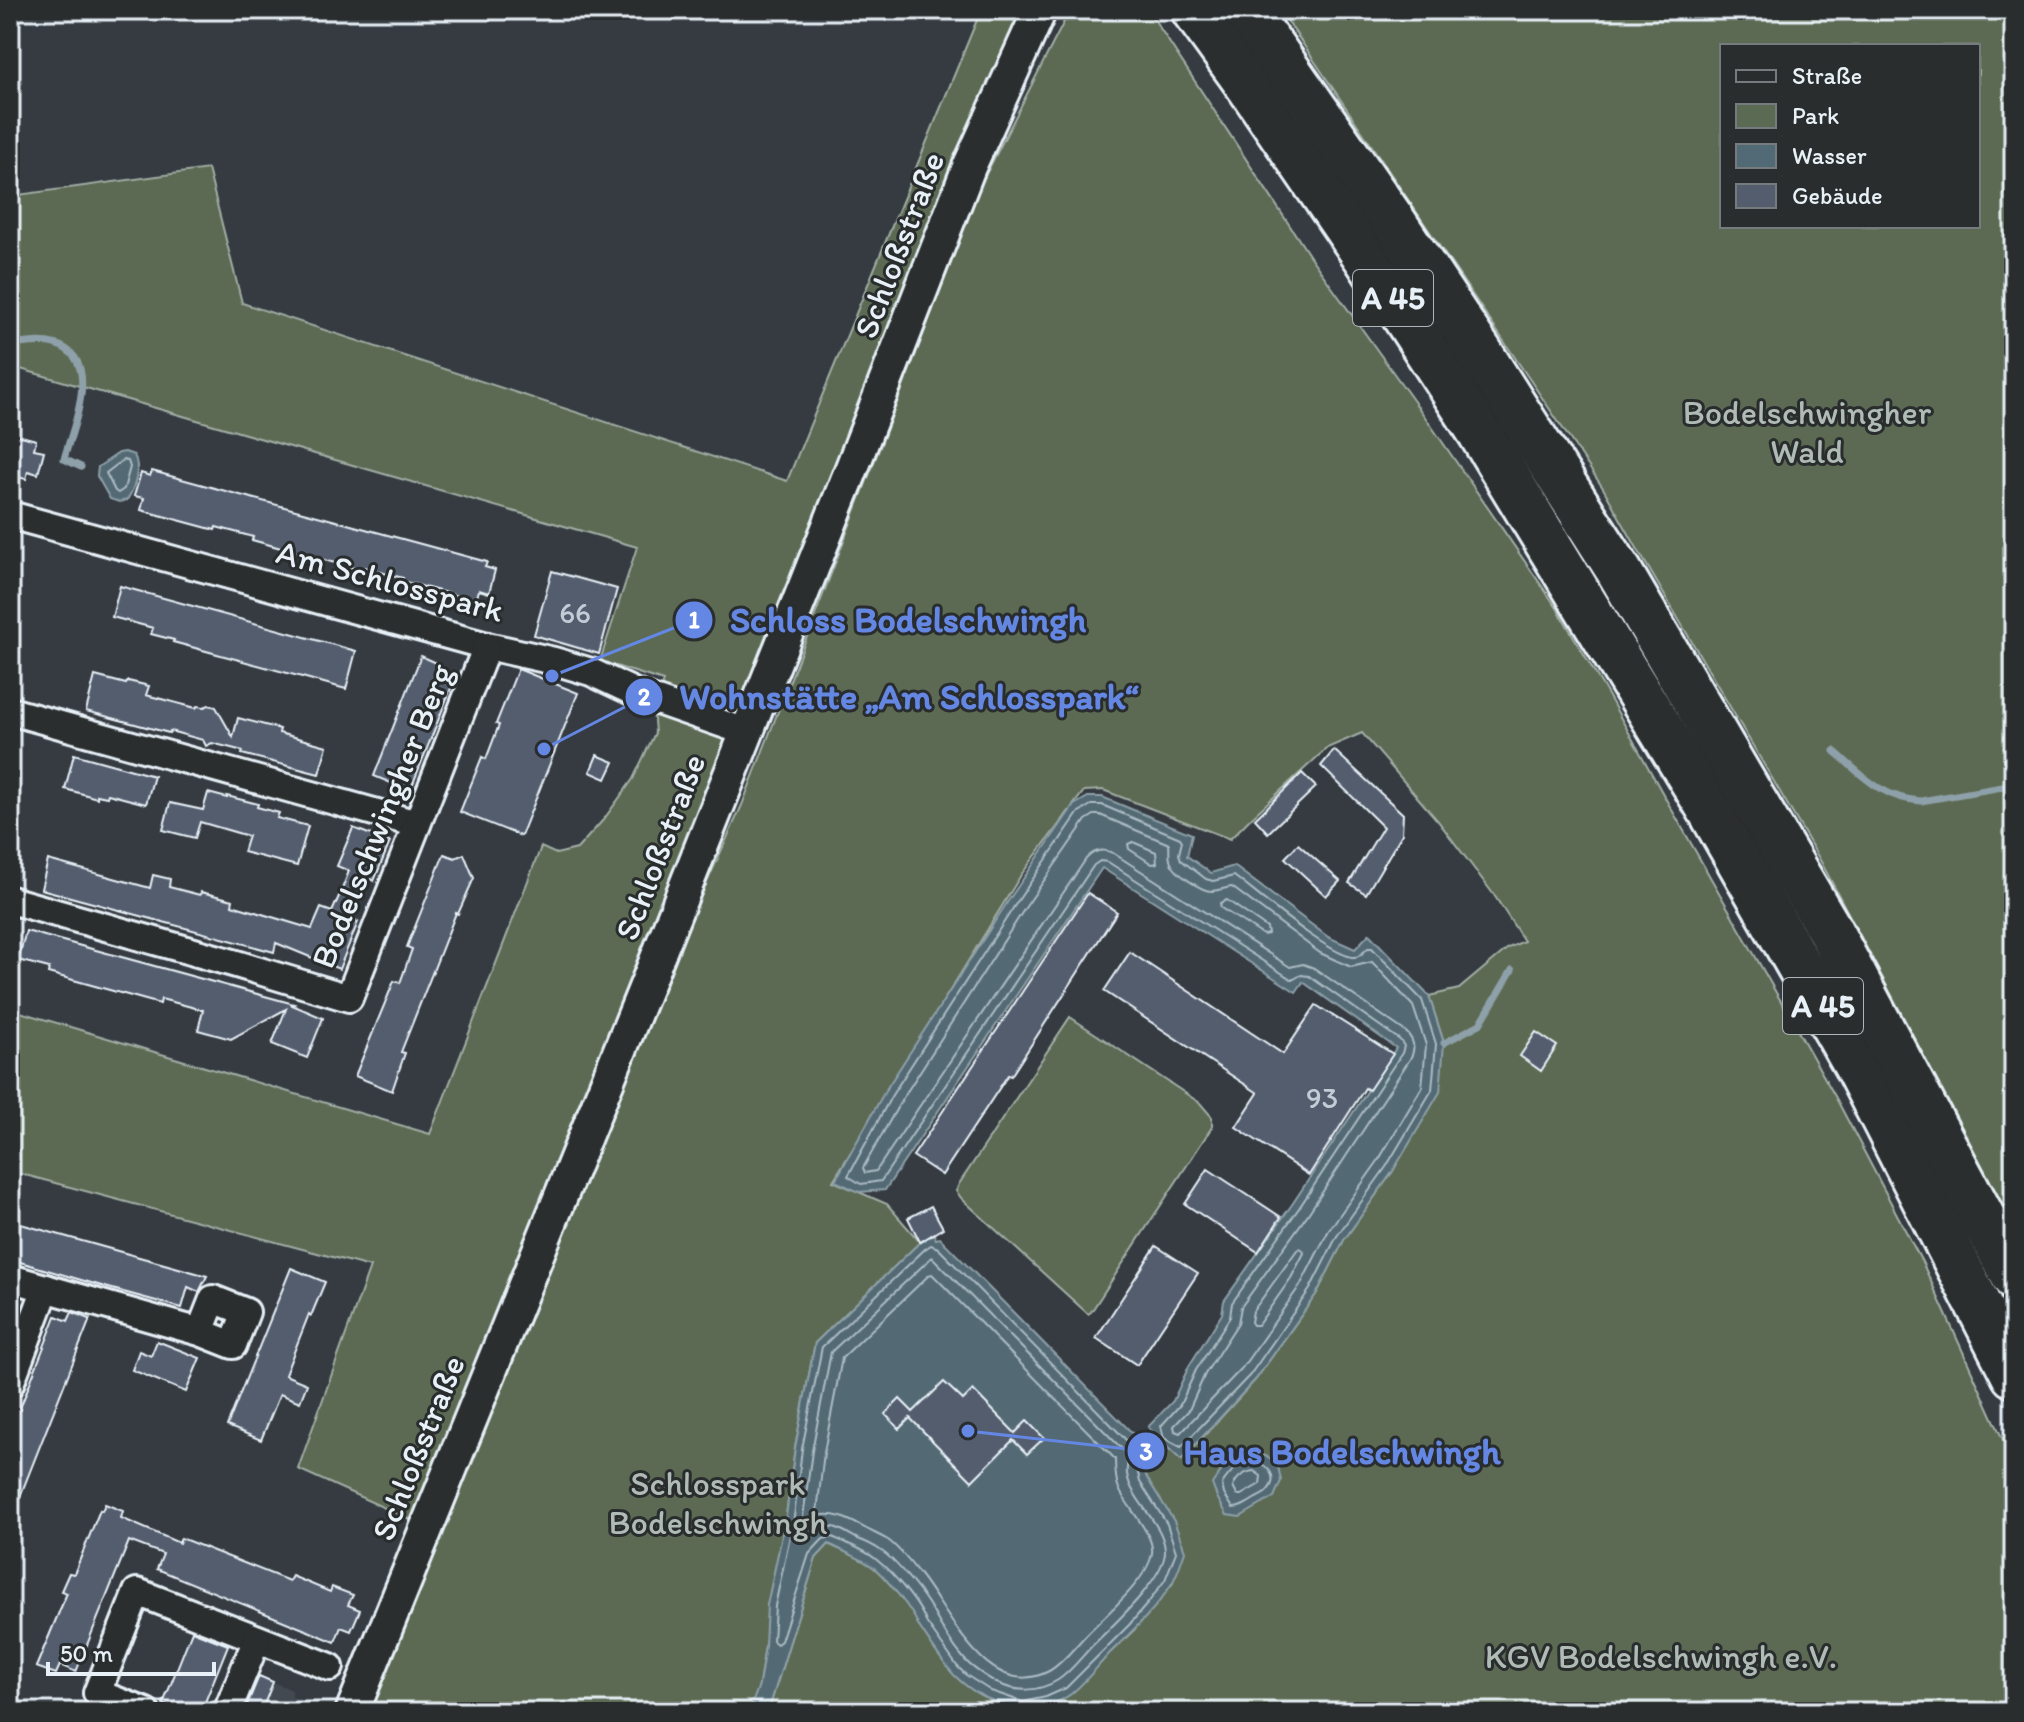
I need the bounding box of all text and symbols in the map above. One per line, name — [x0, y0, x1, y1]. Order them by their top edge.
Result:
legend — [1720, 44, 1980, 228]
text: Straße — [1792, 61, 1862, 90]
text: Park — [1792, 101, 1839, 130]
text: Wasser — [1792, 141, 1867, 170]
street label: Schloßstraße — [845, 146, 953, 344]
text: Gebäude — [1792, 181, 1883, 210]
road number: A 45 — [1353, 270, 1433, 326]
park label: Bodelschwingher Wald — [1683, 392, 1932, 472]
street label: Am Schlosspark — [272, 531, 508, 631]
callout: Schloss Bodelschwingh — [674, 590, 1102, 650]
house number: 66 — [559, 594, 591, 631]
text: Schloss Bodelschwingh — [730, 598, 1087, 641]
text: 1 — [688, 605, 700, 634]
street label: Bodelschwingher Berg — [302, 657, 462, 974]
callout: Wohnstätte „Am Schlosspark“ — [624, 667, 1155, 727]
text: Wohnstätte „Am Schlosspark“ — [679, 675, 1139, 718]
text: 2 — [638, 682, 651, 711]
street label: Schloßstraße — [606, 748, 714, 946]
road number: A 45 — [1783, 978, 1863, 1034]
house number: 93 — [1306, 1079, 1338, 1116]
street label: Schloßstraße — [362, 1350, 474, 1546]
callout: Haus Bodelschwingh — [1126, 1421, 1517, 1481]
text: Haus Bodelschwingh — [1183, 1430, 1501, 1473]
text: 3 — [1139, 1437, 1153, 1466]
park label: Schlosspark Bodelschwingh — [609, 1463, 827, 1543]
scale bar — [48, 1626, 214, 1676]
park label: KGV Bodelschwingh e.V. — [1485, 1636, 1837, 1677]
text: 50 m — [60, 1639, 113, 1668]

